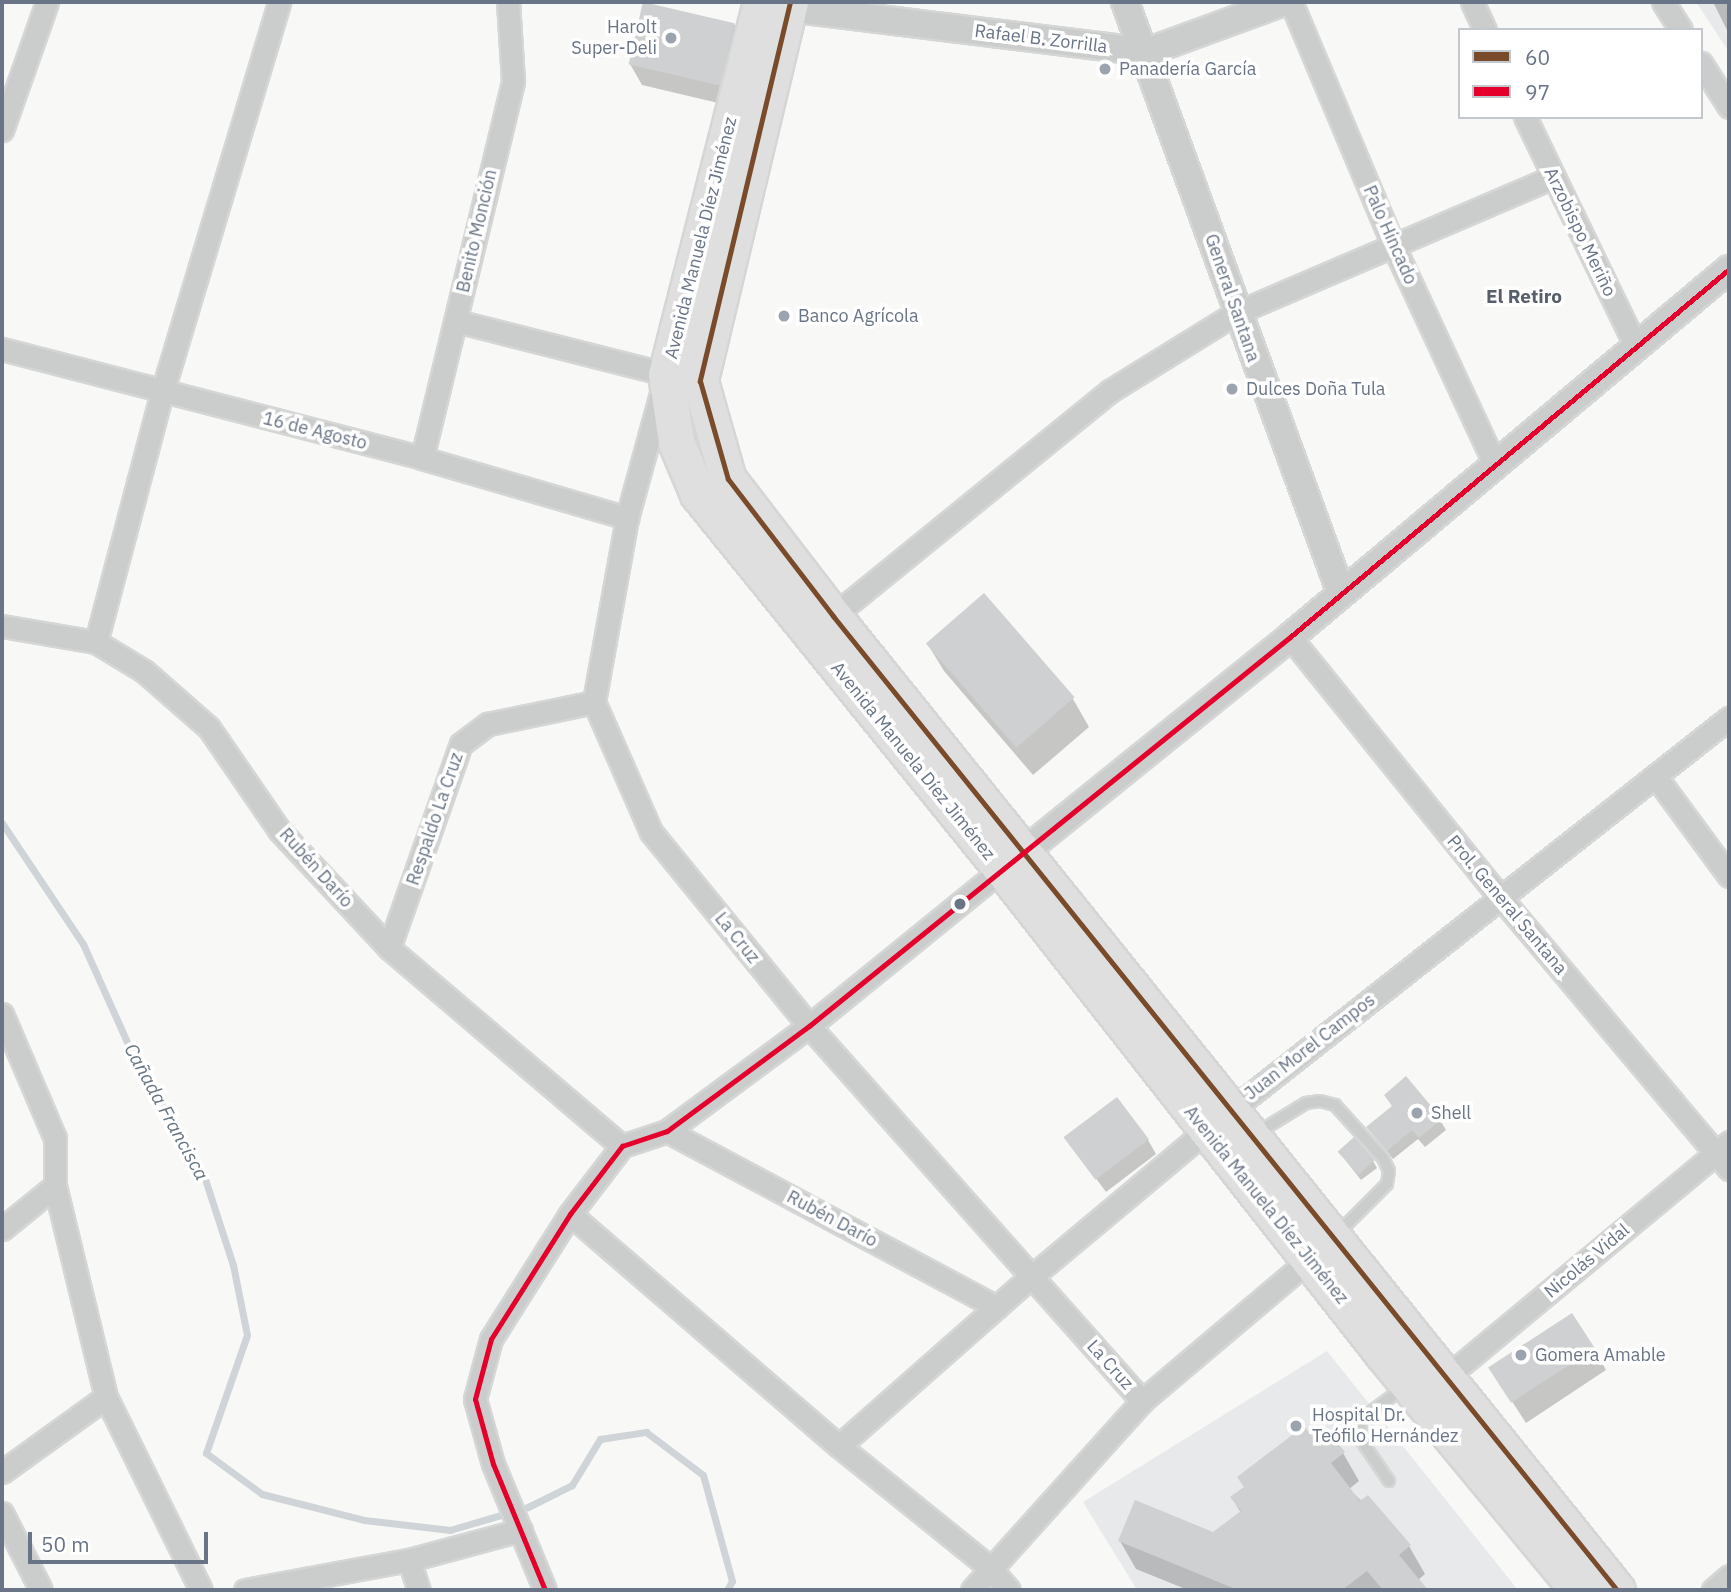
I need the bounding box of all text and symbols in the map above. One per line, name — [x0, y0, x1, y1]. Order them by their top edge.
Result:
place label: Harolt Super-Deli — [571, 17, 657, 60]
street label: Rafael B. Zorrilla — [973, 20, 1109, 58]
legend — [1458, 28, 1703, 119]
marker: Harolt Super-Deli — [663, 30, 679, 46]
text: 60 — [1525, 43, 1550, 71]
place label: Panadería García — [1119, 58, 1256, 80]
marker: Panadería García — [1097, 61, 1113, 77]
text: 97 — [1525, 78, 1550, 106]
street label: Avenida Manuela Díez Jiménez — [660, 115, 742, 361]
street label: Arzobispo Meriño — [1539, 164, 1621, 300]
street label: Benito Monción — [452, 167, 502, 295]
street label: Palo Hincado — [1359, 182, 1421, 288]
street label: General Santana — [1200, 231, 1264, 365]
district label: El Retiro — [1486, 286, 1562, 308]
place label: Banco Agrícola — [798, 305, 919, 327]
marker: Banco Agrícola — [776, 308, 792, 324]
place label: Dulces Doña Tula — [1246, 378, 1385, 400]
marker: Dulces Doña Tula — [1224, 381, 1240, 397]
street label: 16 de Agosto — [261, 408, 369, 454]
street label: Avenida Manuela Díez Jiménez — [826, 658, 1000, 864]
street label: Respaldo La Cruz — [402, 750, 468, 888]
street label: Rubén Darío — [275, 824, 357, 912]
street label: Prol. General Santana — [1442, 831, 1572, 979]
unlabelled marker — [953, 897, 967, 911]
street label: La Cruz — [710, 908, 764, 968]
street label: Juan Morel Campos — [1241, 989, 1379, 1105]
water label: Cañada Francisca — [119, 1040, 213, 1184]
street label: Avenida Manuela Díez Jiménez — [1179, 1102, 1353, 1308]
place label: Shell — [1431, 1102, 1471, 1124]
marker: Shell — [1409, 1105, 1425, 1121]
street label: Rubén Darío — [783, 1186, 881, 1252]
street label: Nicolás Vidal — [1540, 1219, 1634, 1303]
street label: La Cruz — [1082, 1336, 1138, 1394]
place label: Gomera Amable — [1535, 1344, 1666, 1366]
marker: Gomera Amable — [1513, 1347, 1529, 1363]
place label: Hospital Dr. Teófilo Hernández — [1312, 1405, 1458, 1448]
marker: Hospital Dr. Teófilo Hernández — [1286, 1416, 1306, 1436]
scale bar — [32, 1518, 212, 1562]
text: 50 m — [41, 1530, 90, 1558]

